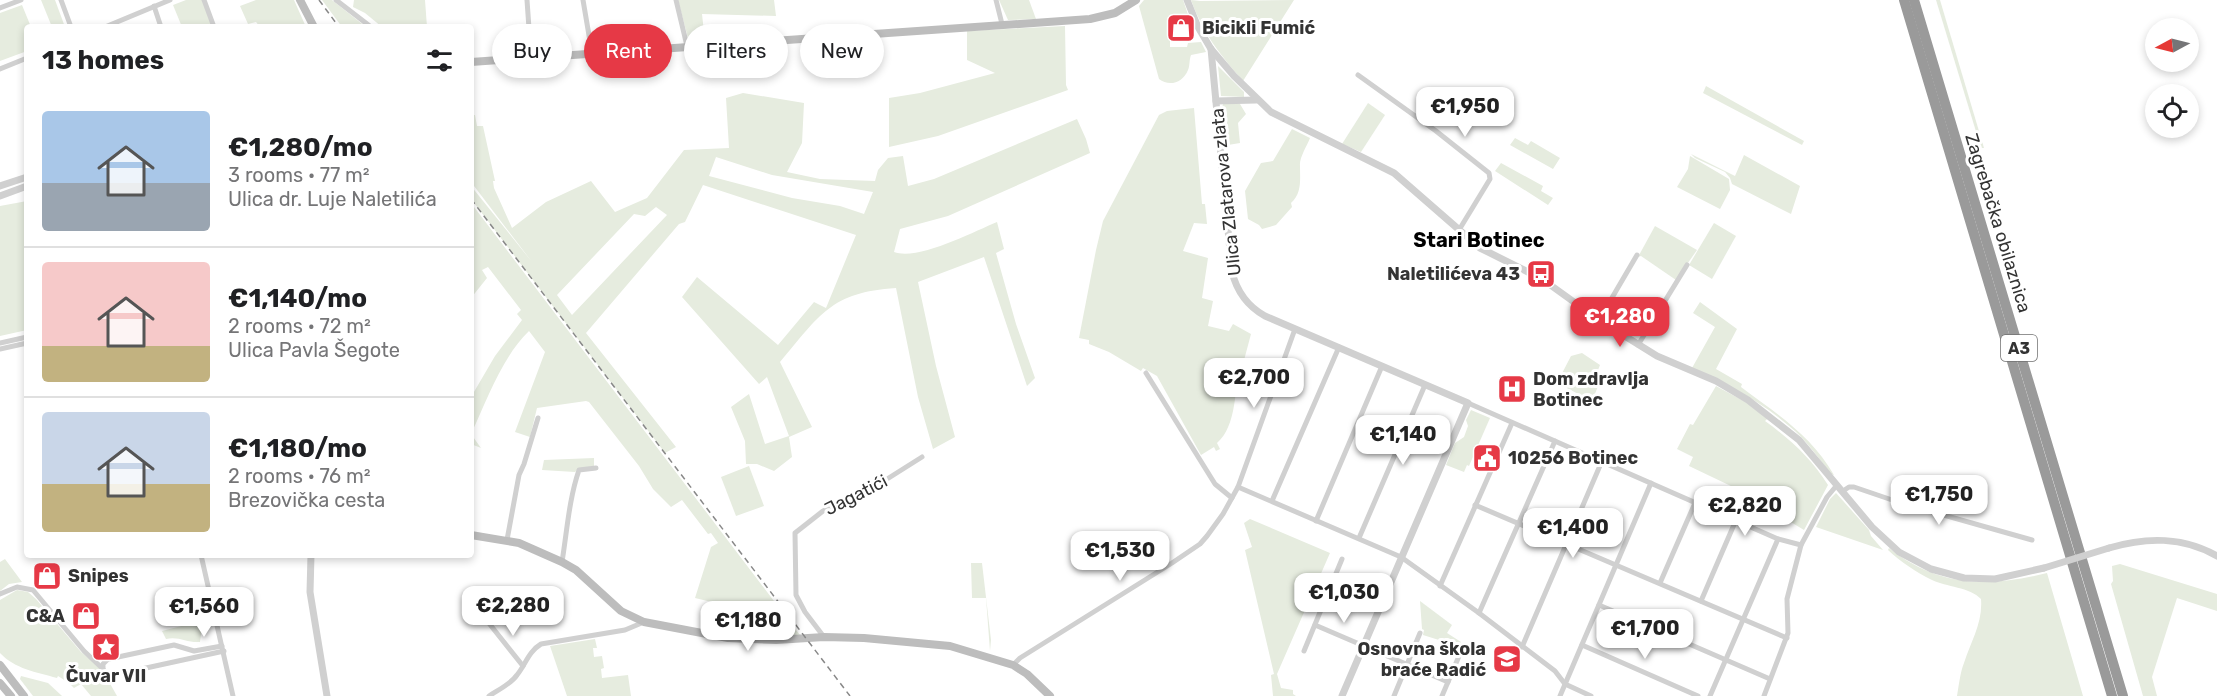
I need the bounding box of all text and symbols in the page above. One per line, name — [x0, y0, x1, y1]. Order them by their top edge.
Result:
shop icon: Bicikli Fumić — [1165, 12, 1197, 44]
place label: Bicikli Fumić — [1202, 17, 1315, 39]
north arrow — [2145, 18, 2199, 72]
map controls — [2145, 18, 2199, 138]
chip: Buy — [492, 24, 572, 78]
chip: Rent — [584, 24, 672, 78]
chip: Filters — [684, 24, 788, 78]
chip: New — [800, 24, 884, 78]
icon: filters — [423, 44, 456, 77]
text: 13 homes — [42, 45, 164, 76]
button: locate — [2145, 84, 2199, 138]
pin: €1,950 — [1416, 87, 1514, 138]
text: €1,950 — [1430, 94, 1500, 118]
street label: Ulica Zlatarova zlata — [1206, 107, 1246, 277]
street label: Zagrebačka obilaznica — [1960, 131, 2036, 315]
text: €1,280/mo — [228, 132, 373, 163]
icon: home — [90, 135, 162, 207]
text: 3 rooms · 77 m² — [228, 163, 370, 187]
text: Ulica dr. Luje Naletilića — [228, 187, 437, 211]
district label: Stari Botinec — [1413, 228, 1545, 252]
bus stop icon: Naletilićeva 43 — [1525, 258, 1557, 290]
place label: Naletilićeva 43 — [1387, 263, 1520, 285]
text: €1,140/mo — [228, 283, 367, 314]
icon: home — [90, 286, 162, 358]
pin: €1,280 — [1571, 297, 1669, 348]
text: €1,280 — [1584, 304, 1656, 328]
text: 2 rooms · 72 m² — [228, 314, 371, 338]
road number: A3 — [2001, 335, 2037, 361]
text: Ulica Pavla Šegote — [228, 338, 400, 362]
pin: €2,700 — [1205, 358, 1303, 409]
text: €2,700 — [1218, 365, 1290, 389]
place label: Dom zdravlja Botinec — [1533, 368, 1649, 411]
hospital icon: Dom zdravlja Botinec — [1496, 373, 1528, 405]
pin: €1,140 — [1354, 415, 1452, 466]
text: €1,140 — [1369, 422, 1437, 446]
text: €1,180/mo — [228, 433, 367, 464]
icon: home — [90, 436, 162, 508]
public building icon: 10256 Botinec — [1471, 442, 1503, 474]
place label: 10256 Botinec — [1508, 447, 1639, 469]
text: 2 rooms · 76 m² — [228, 464, 371, 488]
street label: Jagatići — [821, 470, 891, 520]
pin: €1,750 — [1890, 475, 1988, 526]
text: €1,750 — [1905, 482, 1973, 506]
pin: €2,820 — [1696, 486, 1794, 537]
text: Brezovička cesta — [228, 488, 385, 512]
text: €2,820 — [1708, 493, 1782, 517]
pin: €1,400 — [1524, 508, 1622, 559]
text: €1,400 — [1537, 515, 1609, 539]
pin: €1,530 — [1071, 531, 1169, 582]
text: €1,530 — [1085, 538, 1155, 562]
shop icon: Snipes — [31, 560, 63, 592]
place label: Snipes — [68, 565, 129, 587]
pin: €1,030 — [1295, 573, 1393, 624]
text: €1,030 — [1308, 580, 1380, 604]
pin: €2,280 — [464, 586, 562, 637]
pin: €1,560 — [155, 587, 253, 638]
text: €2,280 — [476, 593, 550, 617]
text: €1,560 — [169, 594, 239, 618]
shop icon: C&A — [70, 600, 102, 632]
pin: €1,180 — [699, 601, 797, 652]
place label: C&A — [26, 605, 65, 627]
text: €1,180 — [715, 608, 781, 632]
pin: €1,700 — [1596, 609, 1694, 660]
text: €1,700 — [1610, 616, 1680, 640]
place icon: Čuvar VII — [90, 631, 122, 663]
place label: Osnovna škola braće Radić — [1357, 638, 1486, 681]
school or university icon: Osnovna škola braće Radić — [1491, 643, 1523, 675]
place label: Čuvar VII — [66, 665, 146, 687]

